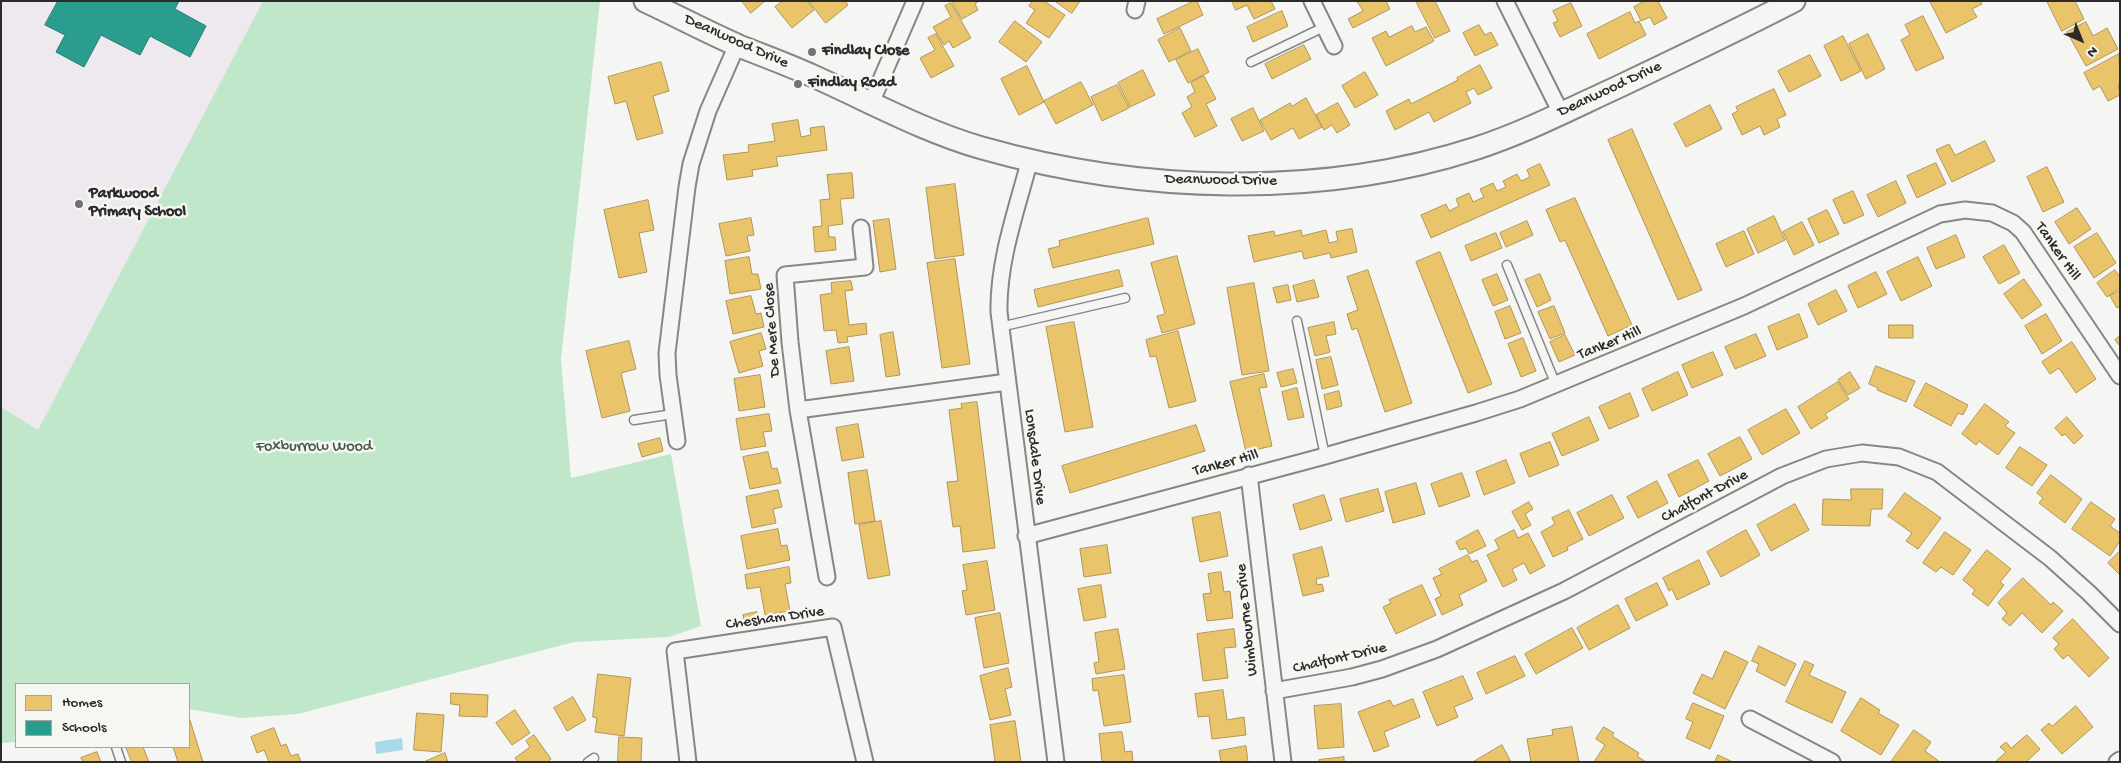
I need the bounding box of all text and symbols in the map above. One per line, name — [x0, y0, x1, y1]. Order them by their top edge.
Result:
street label: Deanwood Drive — [681, 10, 791, 74]
north arrow — [2056, 15, 2106, 65]
place label: Findlay Close — [822, 42, 909, 62]
text: N — [2083, 42, 2101, 60]
marker: Findlay Close — [806, 46, 818, 58]
street label: Deanwood Drive — [1555, 58, 1665, 122]
place label: Findlay Road — [808, 74, 896, 94]
marker: Findlay Road — [792, 78, 804, 90]
street label: Deanwood Drive — [1165, 170, 1277, 192]
place label: Parkwood Primary School — [89, 185, 186, 223]
marker: Parkwood Primary School — [73, 198, 85, 210]
street label: Tanker Hill — [2030, 219, 2084, 285]
street label: De Mere Close — [760, 282, 786, 378]
street label: Tanker Hill — [1575, 323, 1645, 365]
street label: Lonsdale Drive — [1019, 408, 1049, 506]
park label: Foxburrow Wood — [256, 438, 372, 458]
street label: Tanker Hill — [1191, 446, 1261, 482]
street label: Chalfont Drive — [1658, 466, 1752, 528]
street label: Wimbourne Drive — [1233, 563, 1263, 677]
street label: Chesham Drive — [725, 603, 825, 635]
street label: Chalfont Drive — [1291, 639, 1389, 679]
legend — [15, 683, 190, 748]
text: Homes — [62, 694, 102, 712]
text: Schools — [62, 719, 107, 737]

